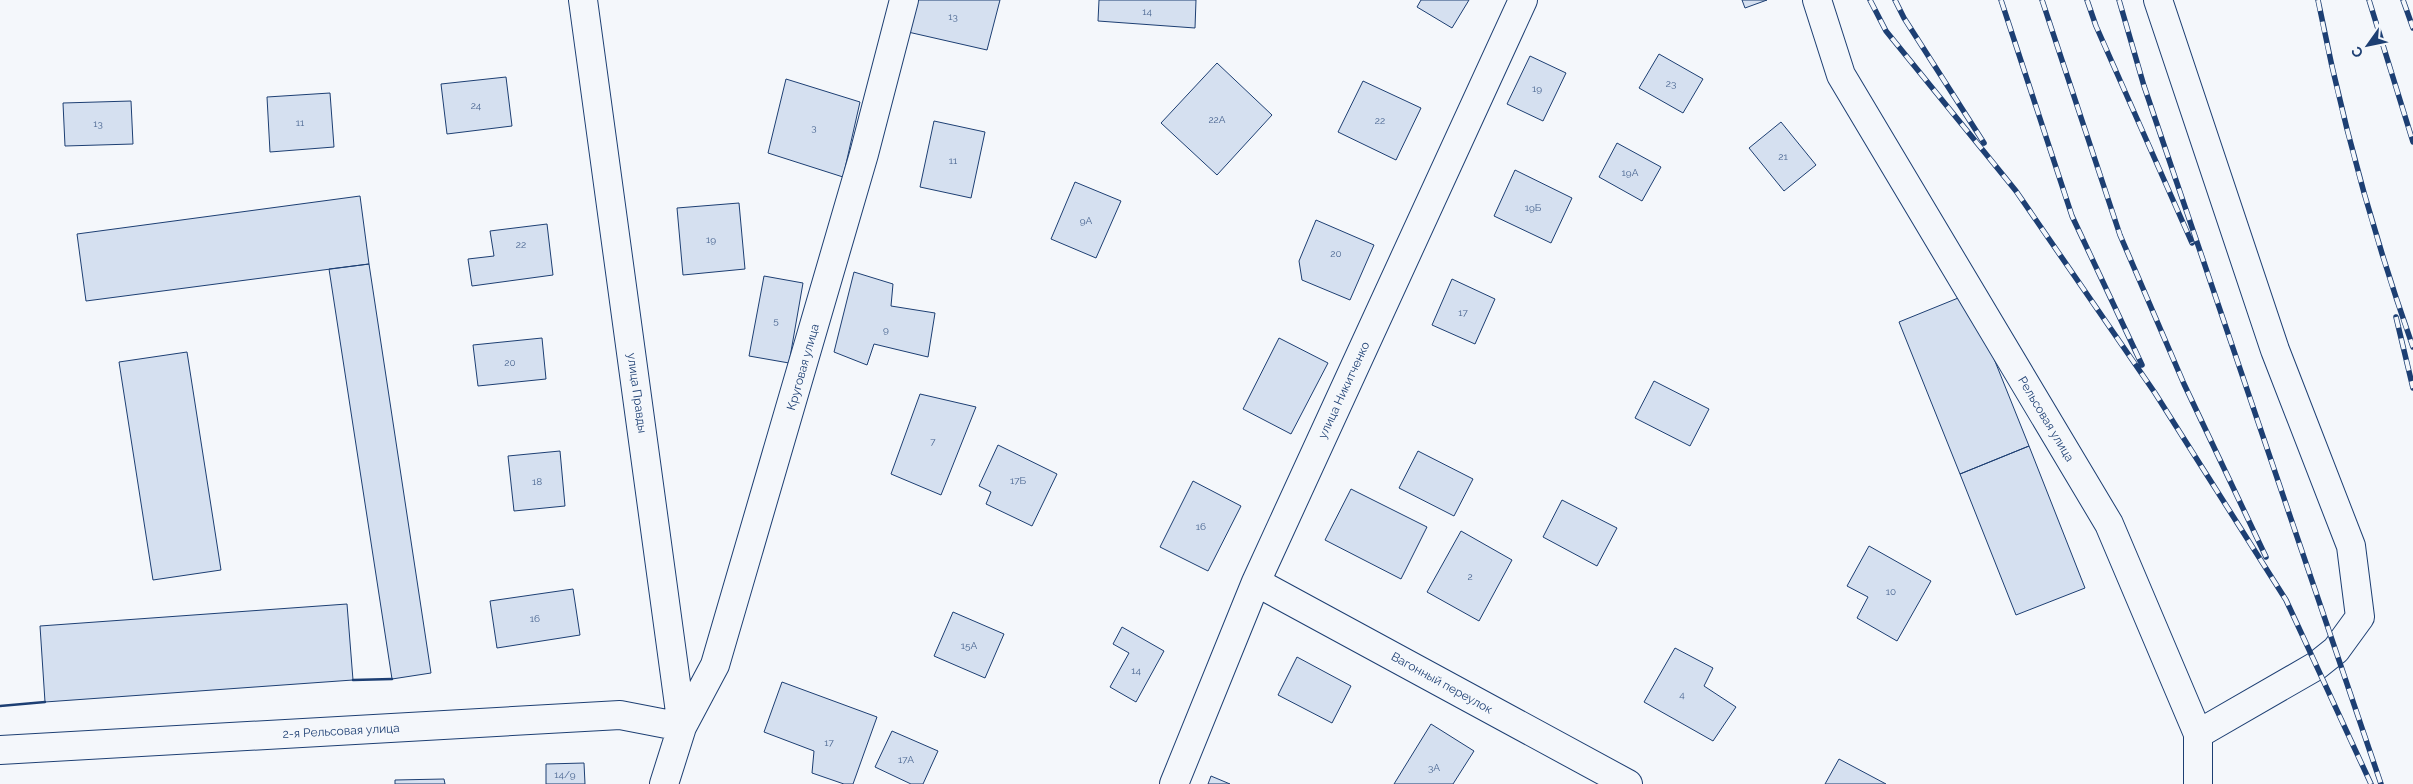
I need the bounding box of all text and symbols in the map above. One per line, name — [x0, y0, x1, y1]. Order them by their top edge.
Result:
house number: 14 — [1142, 6, 1152, 17]
house number: 13 — [948, 11, 958, 22]
north arrow — [2343, 20, 2393, 70]
text: С — [2348, 43, 2366, 60]
house number: 23 — [1666, 78, 1676, 89]
house number: 19 — [1532, 83, 1542, 94]
house number: 24 — [471, 100, 482, 111]
house number: 22А — [1208, 114, 1226, 125]
house number: 22 — [1375, 115, 1385, 126]
house number: 11 — [296, 117, 305, 128]
house number: 13 — [93, 118, 103, 129]
house number: 3 — [811, 122, 817, 133]
house number: 21 — [1778, 151, 1788, 162]
house number: 11 — [949, 155, 958, 166]
house number: 19А — [1622, 167, 1639, 178]
house number: 19Б — [1525, 202, 1542, 213]
house number: 9А — [1080, 215, 1093, 226]
house number: 19 — [706, 234, 716, 245]
house number: 22 — [516, 239, 526, 250]
house number: 20 — [1330, 248, 1342, 259]
house number: 17 — [1458, 307, 1468, 318]
house number: 5 — [773, 315, 779, 326]
street label: Круговая улица — [784, 322, 822, 412]
house number: 9 — [883, 324, 889, 335]
street label: улица Никитченко — [1315, 339, 1373, 441]
street label: улица Правды — [624, 352, 650, 434]
house number: 20 — [504, 357, 516, 368]
street label: Рельсовая улица — [2015, 374, 2077, 464]
house number: 7 — [930, 436, 936, 447]
house number: 17Б — [1010, 475, 1027, 486]
house number: 18 — [532, 476, 542, 487]
house number: 16 — [1196, 521, 1206, 532]
house number: 2 — [1467, 571, 1473, 582]
house number: 10 — [1886, 586, 1896, 597]
house number: 16 — [530, 613, 540, 624]
house number: 15А — [961, 640, 977, 651]
street label: Вагонный переулок — [1389, 649, 1495, 717]
house number: 14 — [1131, 665, 1141, 676]
house number: 4 — [1679, 689, 1685, 700]
street label: 2-я Рельсовая улица — [282, 721, 400, 741]
house number: 17 — [824, 737, 834, 748]
house number: 17А — [898, 754, 914, 765]
house number: 3А — [1428, 762, 1440, 773]
house number: 14/9 — [554, 769, 576, 780]

